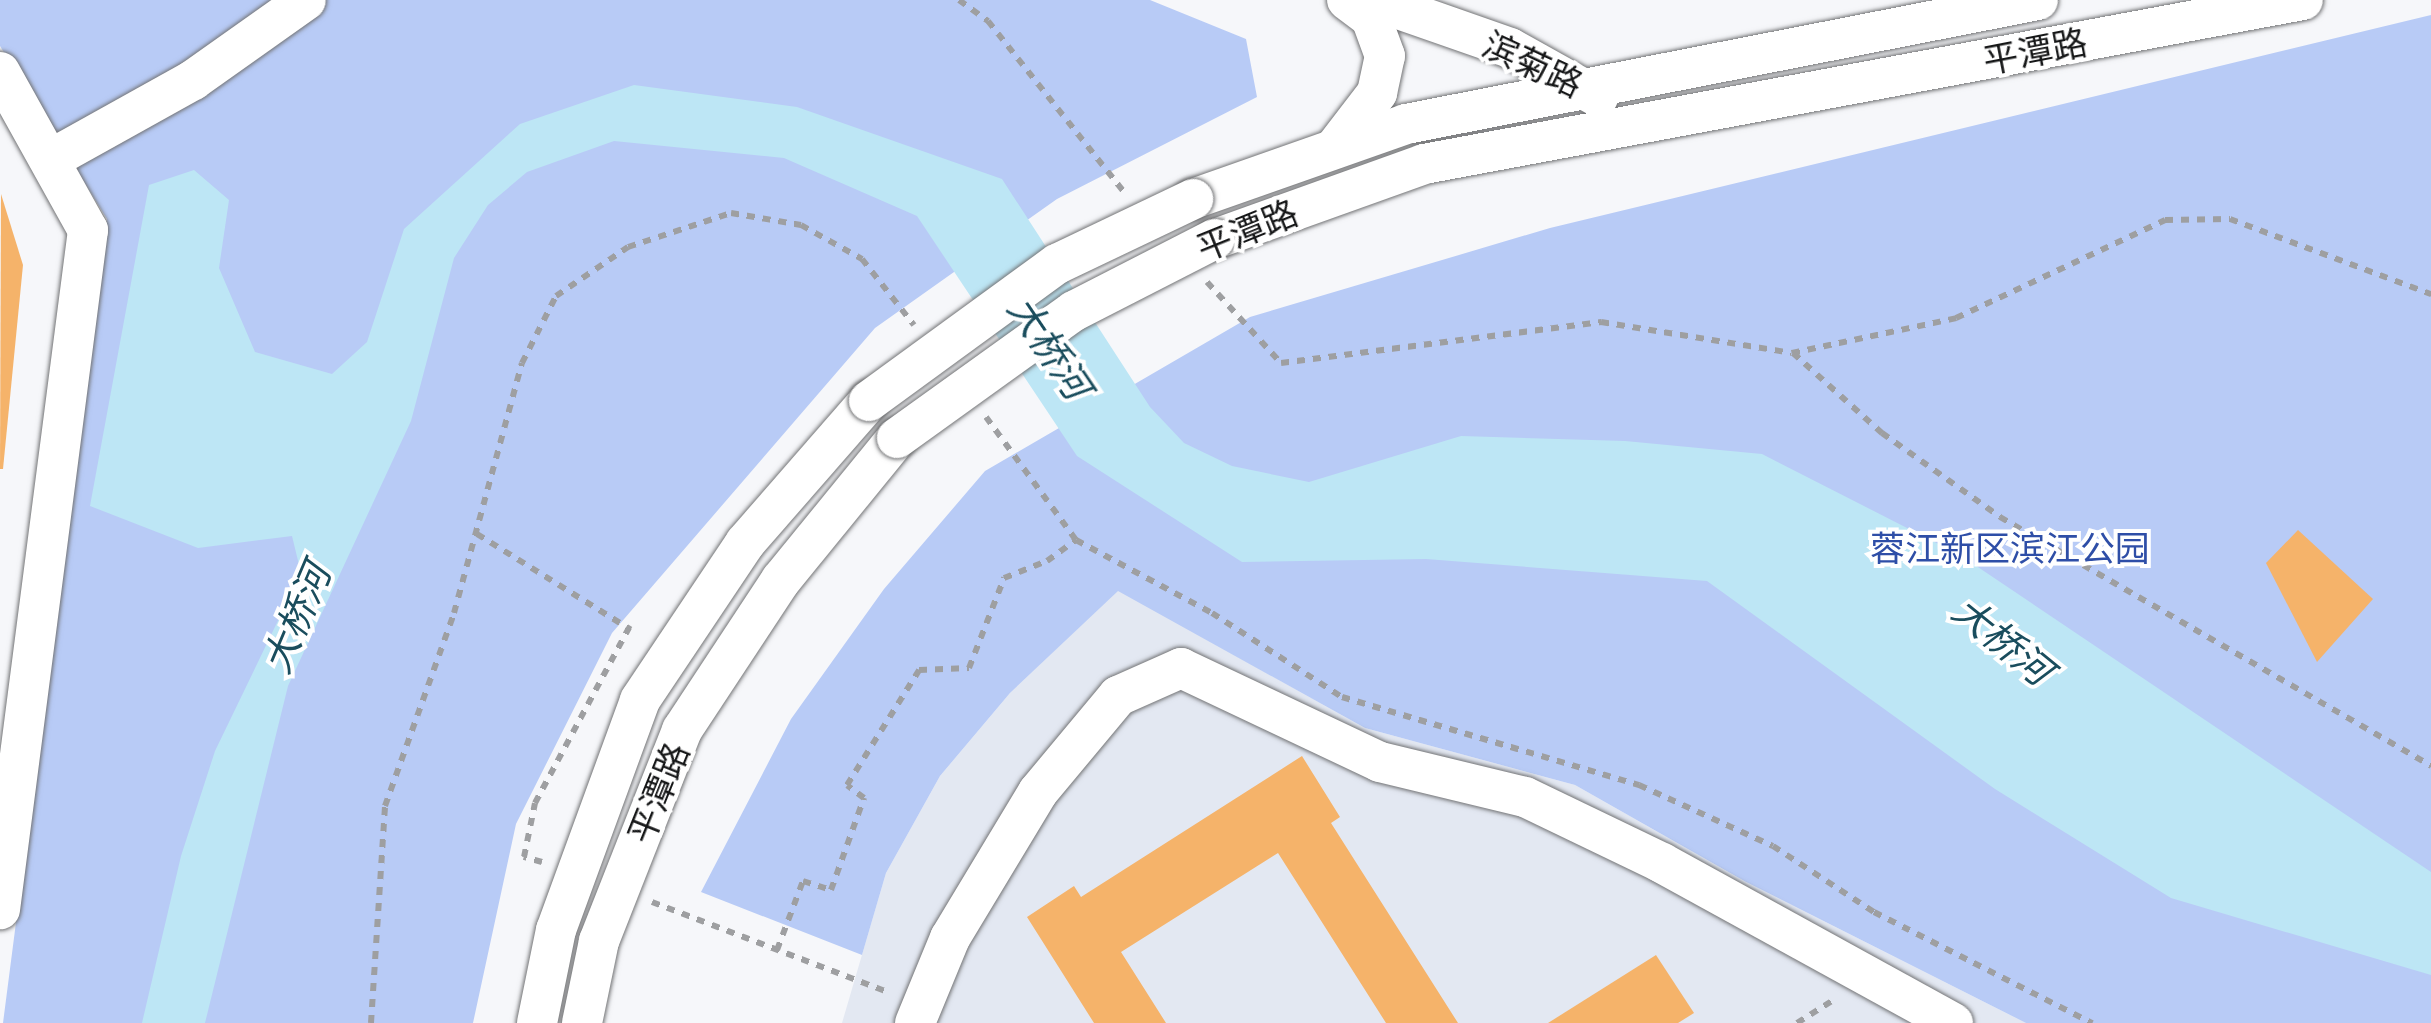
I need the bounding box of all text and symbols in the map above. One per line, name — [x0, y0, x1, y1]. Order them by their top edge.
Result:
street label: 平潭路 — [1979, 20, 2091, 82]
street label: 滨菊路 — [1477, 23, 1589, 105]
street label: 平潭路 — [1190, 191, 1304, 269]
water label: 大桥河 — [999, 287, 1101, 407]
park label: 蓉江新区滨江公园 — [1870, 527, 2150, 569]
water label: 大桥河 — [253, 557, 339, 679]
water label: 大桥河 — [1944, 586, 2062, 694]
street label: 平潭路 — [619, 736, 697, 850]

